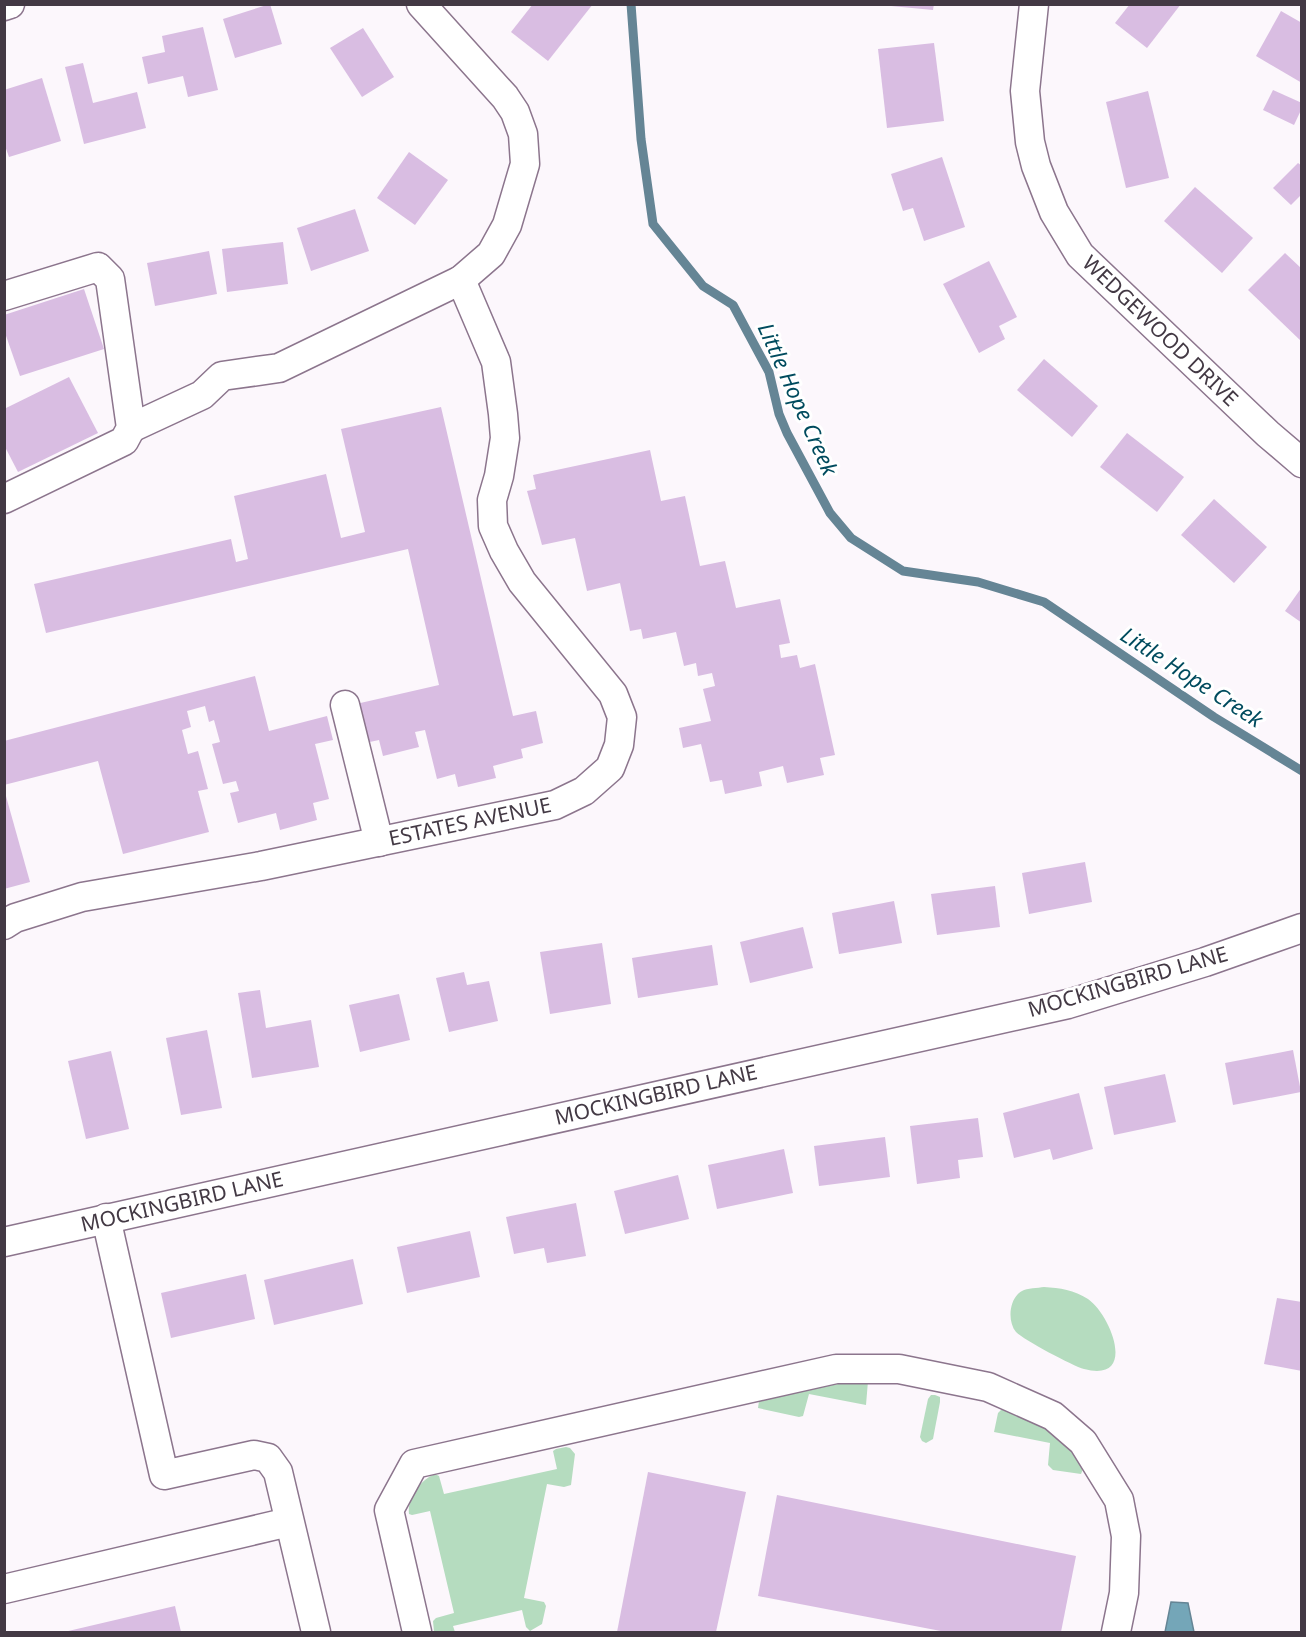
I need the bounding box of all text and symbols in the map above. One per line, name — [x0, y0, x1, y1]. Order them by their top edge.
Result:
street label: WEDGEWOOD DRIVE — [1077, 249, 1245, 412]
water label: Little Hope Creek — [752, 318, 846, 481]
water label: Little Hope Creek — [1116, 619, 1270, 734]
street label: ESTATES AVENUE — [386, 790, 554, 852]
street label: MOCKINGBIRD LANE — [1024, 939, 1231, 1023]
street label: MOCKINGBIRD LANE — [552, 1057, 760, 1131]
street label: MOCKINGBIRD LANE — [78, 1164, 286, 1238]

